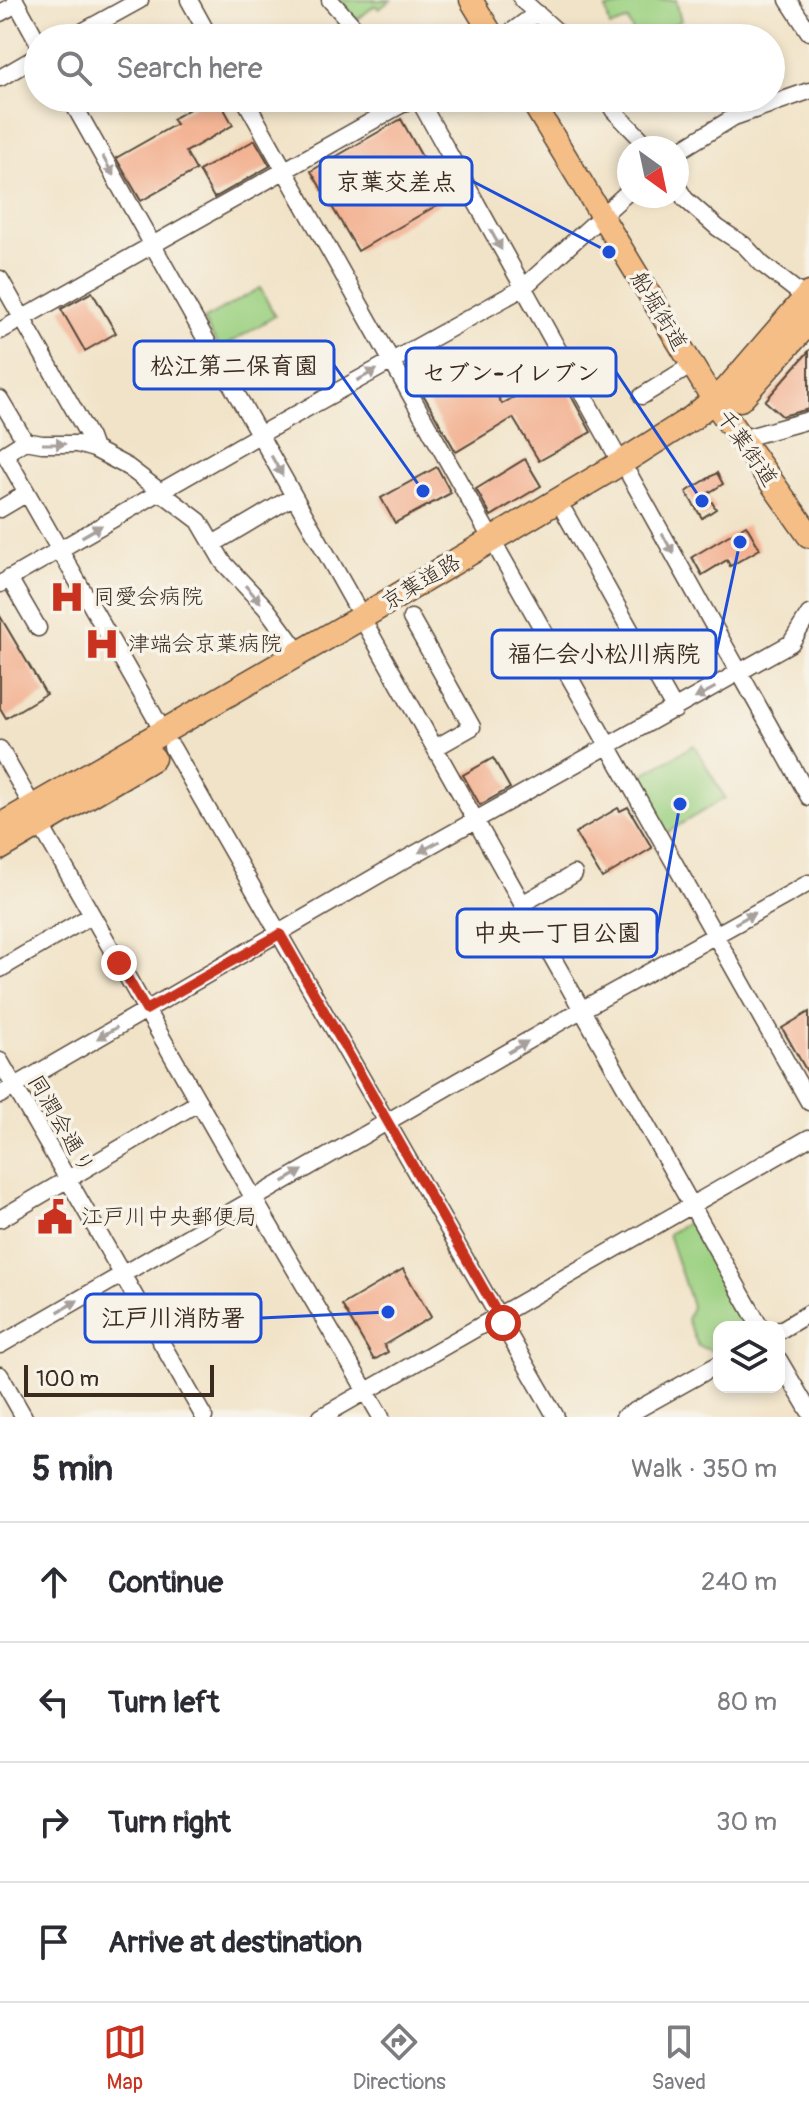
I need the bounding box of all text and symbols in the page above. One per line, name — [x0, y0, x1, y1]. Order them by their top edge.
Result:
search box — [24, 24, 785, 112]
icon: search — [52, 46, 96, 90]
text: Search here — [116, 50, 263, 87]
north arrow — [617, 136, 689, 208]
one-way arrow — [101, 155, 115, 177]
callout: 京葉交差点 — [320, 157, 472, 205]
text: 京葉交差点 — [336, 168, 456, 197]
one-way arrow — [489, 228, 503, 251]
street label: 船堀街道 — [624, 266, 694, 356]
callout: 松江第二保育園 — [134, 341, 334, 389]
callout: セブン-イレブン — [406, 348, 616, 396]
text: 松江第二保育園 — [150, 352, 318, 381]
text: セブン-イレブン — [422, 359, 600, 388]
one-way arrow — [356, 368, 378, 382]
street label: 千葉街道 — [710, 404, 784, 492]
one-way arrow — [42, 438, 67, 450]
one-way arrow — [269, 455, 283, 477]
one-way arrow — [81, 524, 103, 538]
one-way arrow — [661, 533, 675, 555]
street label: 京葉道路 — [376, 547, 466, 617]
hospital icon: 同愛会病院 — [48, 578, 86, 616]
place label: 同愛会病院 — [93, 583, 203, 611]
one-way arrow — [243, 584, 261, 603]
hospital icon: 津端会京葉病院 — [83, 625, 121, 663]
place label: 津端会京葉病院 — [128, 630, 282, 658]
callout: 福仁会小松川病院 — [492, 630, 716, 678]
text: 福仁会小松川病院 — [508, 640, 700, 669]
one-way arrow — [693, 686, 716, 700]
one-way arrow — [418, 840, 440, 854]
callout: 中央一丁目公園 — [457, 909, 657, 957]
one-way arrow — [733, 911, 756, 925]
text: 中央一丁目公園 — [473, 919, 641, 948]
route end — [101, 945, 137, 981]
one-way arrow — [96, 1026, 118, 1040]
one-way arrow — [507, 1040, 530, 1054]
street label: 同潤会通り — [21, 1069, 101, 1179]
one-way arrow — [282, 1169, 304, 1183]
public building icon: 江戸川中央郵便局 — [36, 1198, 74, 1236]
place label: 江戸川中央郵便局 — [81, 1203, 257, 1231]
callout: 江戸川消防署 — [85, 1294, 261, 1342]
one-way arrow — [57, 1299, 79, 1313]
text: 江戸川消防署 — [101, 1304, 245, 1333]
route start — [485, 1305, 521, 1341]
map controls — [713, 1321, 785, 1393]
button: layers — [713, 1321, 785, 1393]
scale bar — [24, 1361, 214, 1397]
text: 100 m — [36, 1365, 99, 1393]
text: 5 min — [32, 1448, 113, 1491]
text: Walk · 350 m — [631, 1453, 777, 1485]
icon: ahead — [32, 1560, 76, 1604]
text: Continue — [108, 1564, 223, 1601]
text: 240 m — [701, 1566, 777, 1598]
icon: left — [32, 1680, 76, 1724]
text: Turn left — [108, 1684, 219, 1721]
text: 80 m — [717, 1686, 777, 1718]
icon: right — [32, 1800, 76, 1844]
text: Turn right — [108, 1804, 231, 1841]
text: 30 m — [716, 1806, 777, 1838]
icon: arrive — [32, 1920, 76, 1964]
text: Arrive at destination — [108, 1924, 362, 1961]
tab: Map — [103, 2020, 147, 2096]
tab: Directions — [353, 2020, 446, 2096]
tab: Saved — [652, 2020, 706, 2096]

